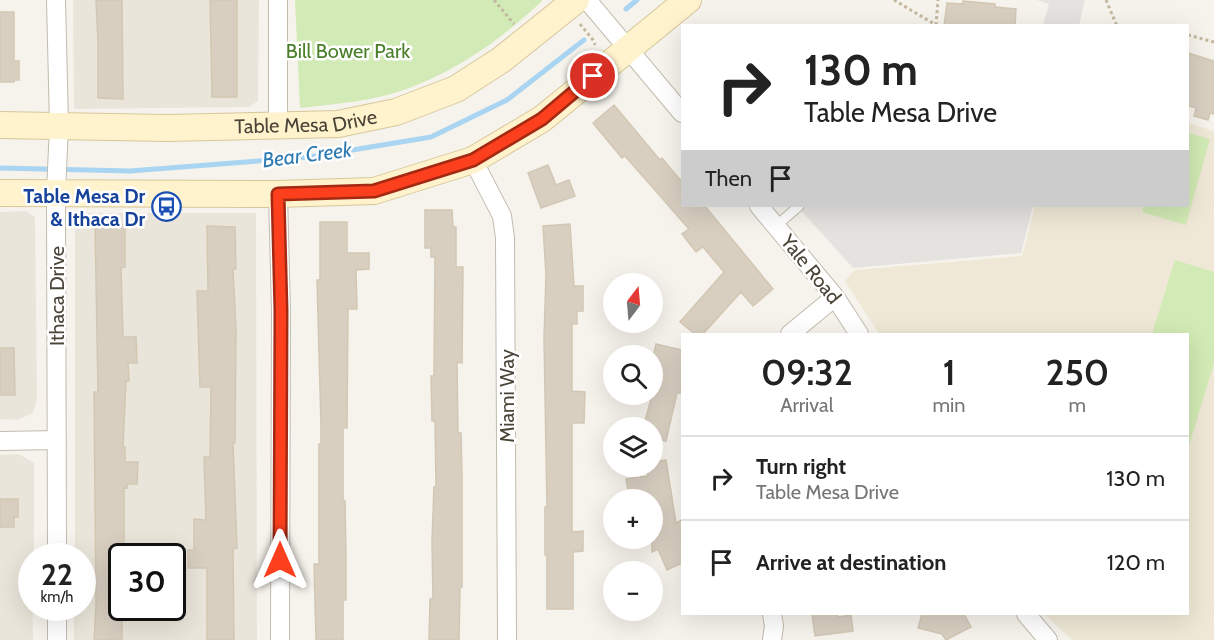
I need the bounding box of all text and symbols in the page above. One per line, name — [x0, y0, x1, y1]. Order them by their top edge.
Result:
park label: Bill Bower Park — [286, 39, 410, 63]
text: 130 m — [804, 44, 918, 96]
icon: right — [705, 48, 783, 126]
pin — [567, 50, 618, 101]
icon: arrive — [576, 59, 609, 92]
text: Table Mesa Drive — [804, 96, 997, 129]
street label: Table Mesa Drive — [234, 104, 379, 138]
water label: Bear Creek — [261, 136, 354, 172]
icon: arrive — [764, 162, 797, 195]
text: Then — [705, 165, 752, 192]
place label: Table Mesa Dr & Ithaca Dr — [23, 184, 145, 231]
bus stop icon: Table Mesa Dr & Ithaca Dr — [150, 191, 182, 223]
street label: Yale Road — [775, 229, 846, 309]
street label: Ithaca Drive — [45, 246, 69, 346]
north arrow — [603, 273, 663, 333]
map controls — [603, 273, 663, 621]
button: search — [603, 345, 663, 405]
street label: Miami Way — [495, 349, 519, 443]
text: 09:32 — [761, 350, 853, 394]
text: 1 — [943, 350, 955, 394]
text: 250 — [1045, 350, 1109, 394]
text: Arrival — [780, 393, 833, 417]
text: min — [933, 393, 966, 417]
text: m — [1068, 393, 1086, 417]
button: layers — [603, 417, 663, 477]
text: Turn right — [756, 453, 846, 480]
icon: right — [705, 462, 738, 495]
text: 130 m — [1106, 465, 1165, 492]
text: Table Mesa Drive — [756, 480, 899, 504]
button: + — [603, 489, 663, 549]
position arrow — [248, 528, 312, 592]
speed limit sign: 30 — [108, 543, 186, 621]
icon: arrive — [705, 546, 738, 579]
text: Arrive at destination — [756, 549, 946, 576]
text: 120 m — [1107, 549, 1165, 576]
text: 22 — [41, 556, 73, 593]
button: − — [603, 561, 663, 621]
text: km/h — [41, 588, 73, 606]

